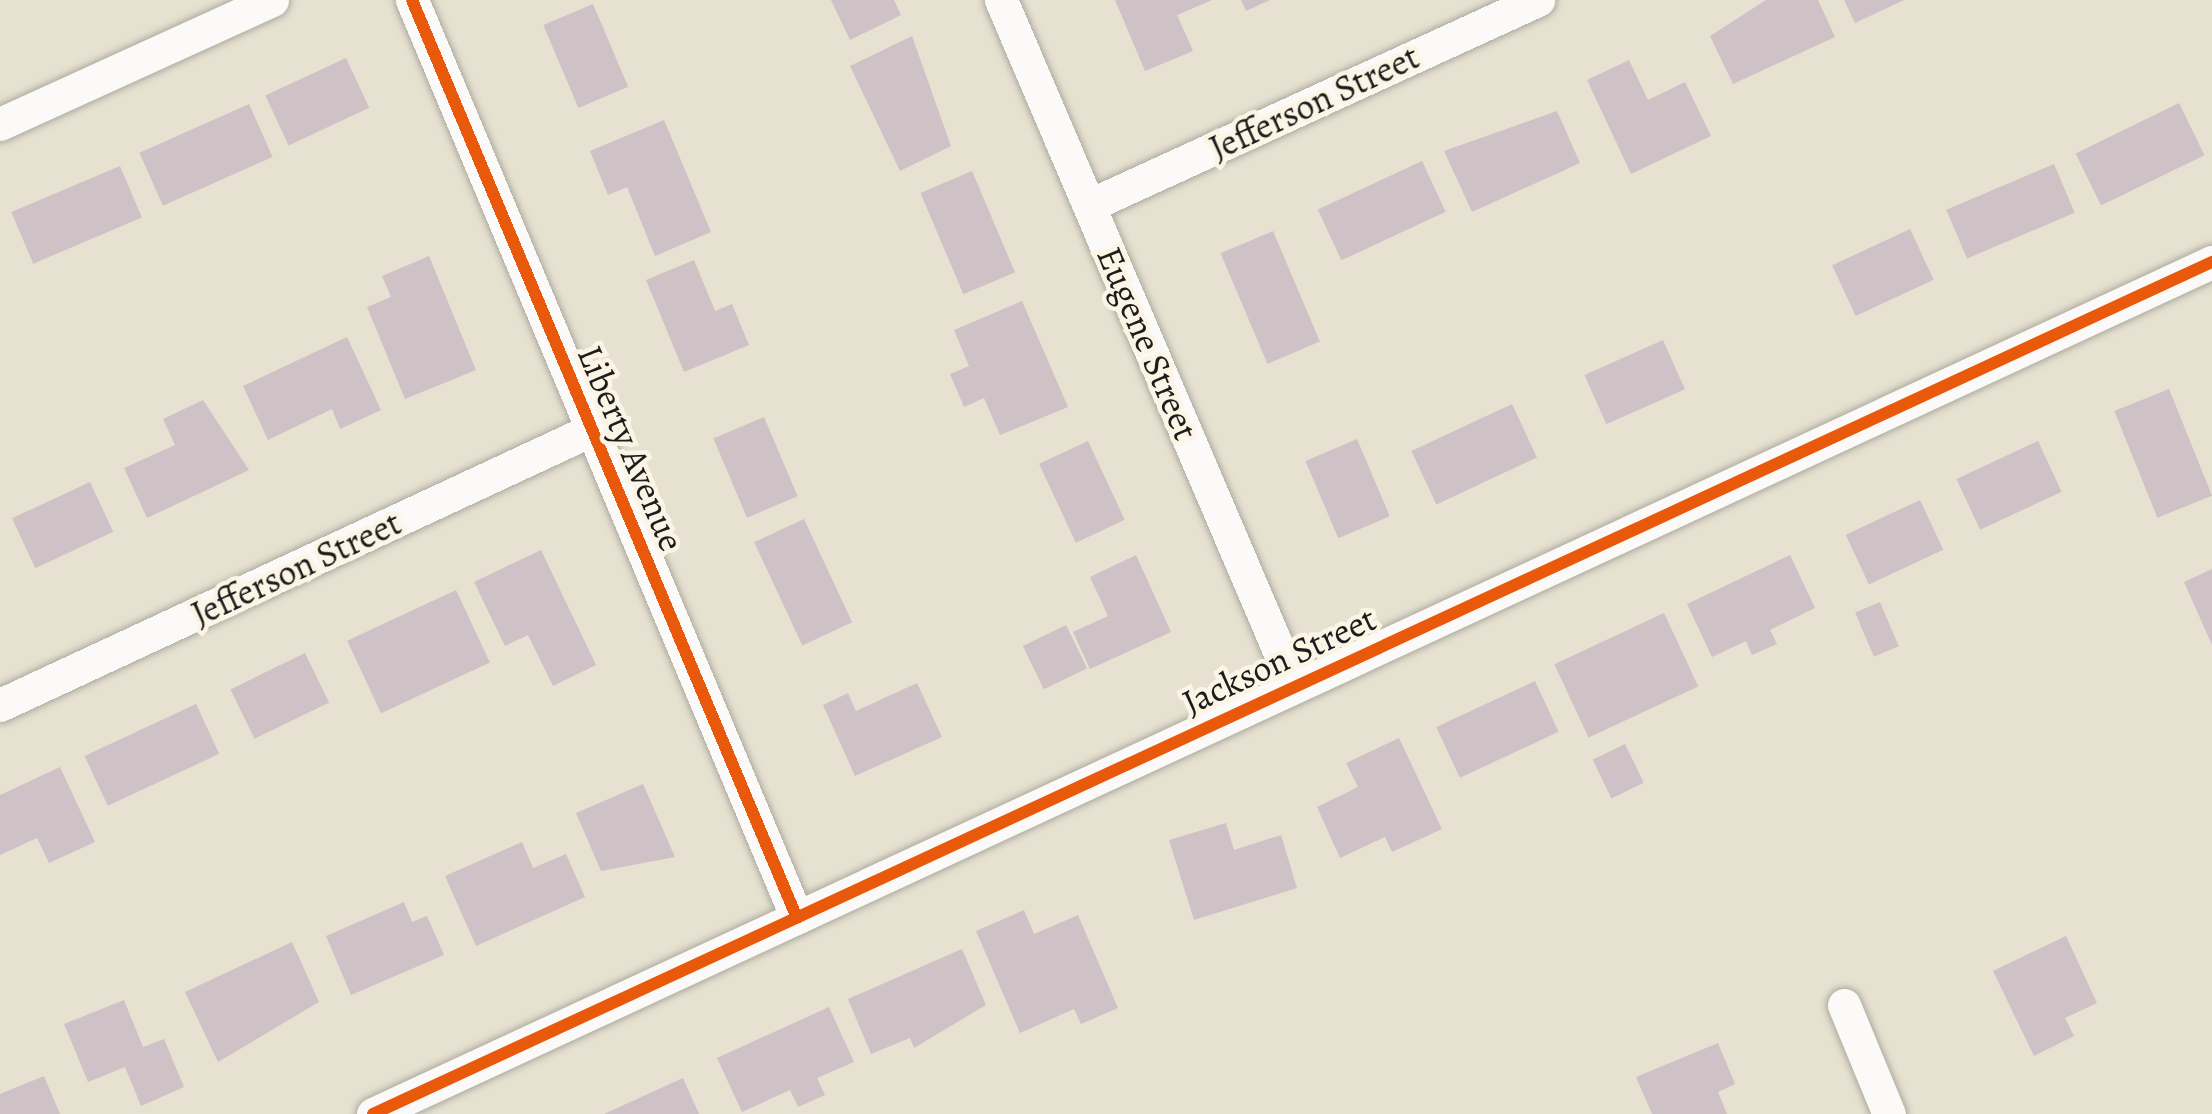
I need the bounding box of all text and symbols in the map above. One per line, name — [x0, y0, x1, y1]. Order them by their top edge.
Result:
street label: Jefferson Street — [1202, 35, 1426, 169]
street label: Eugene Street — [1088, 240, 1208, 446]
street label: Liberty Avenue — [568, 339, 694, 557]
street label: Jefferson Street — [184, 501, 408, 635]
street label: Jackson Street — [1175, 596, 1383, 724]

